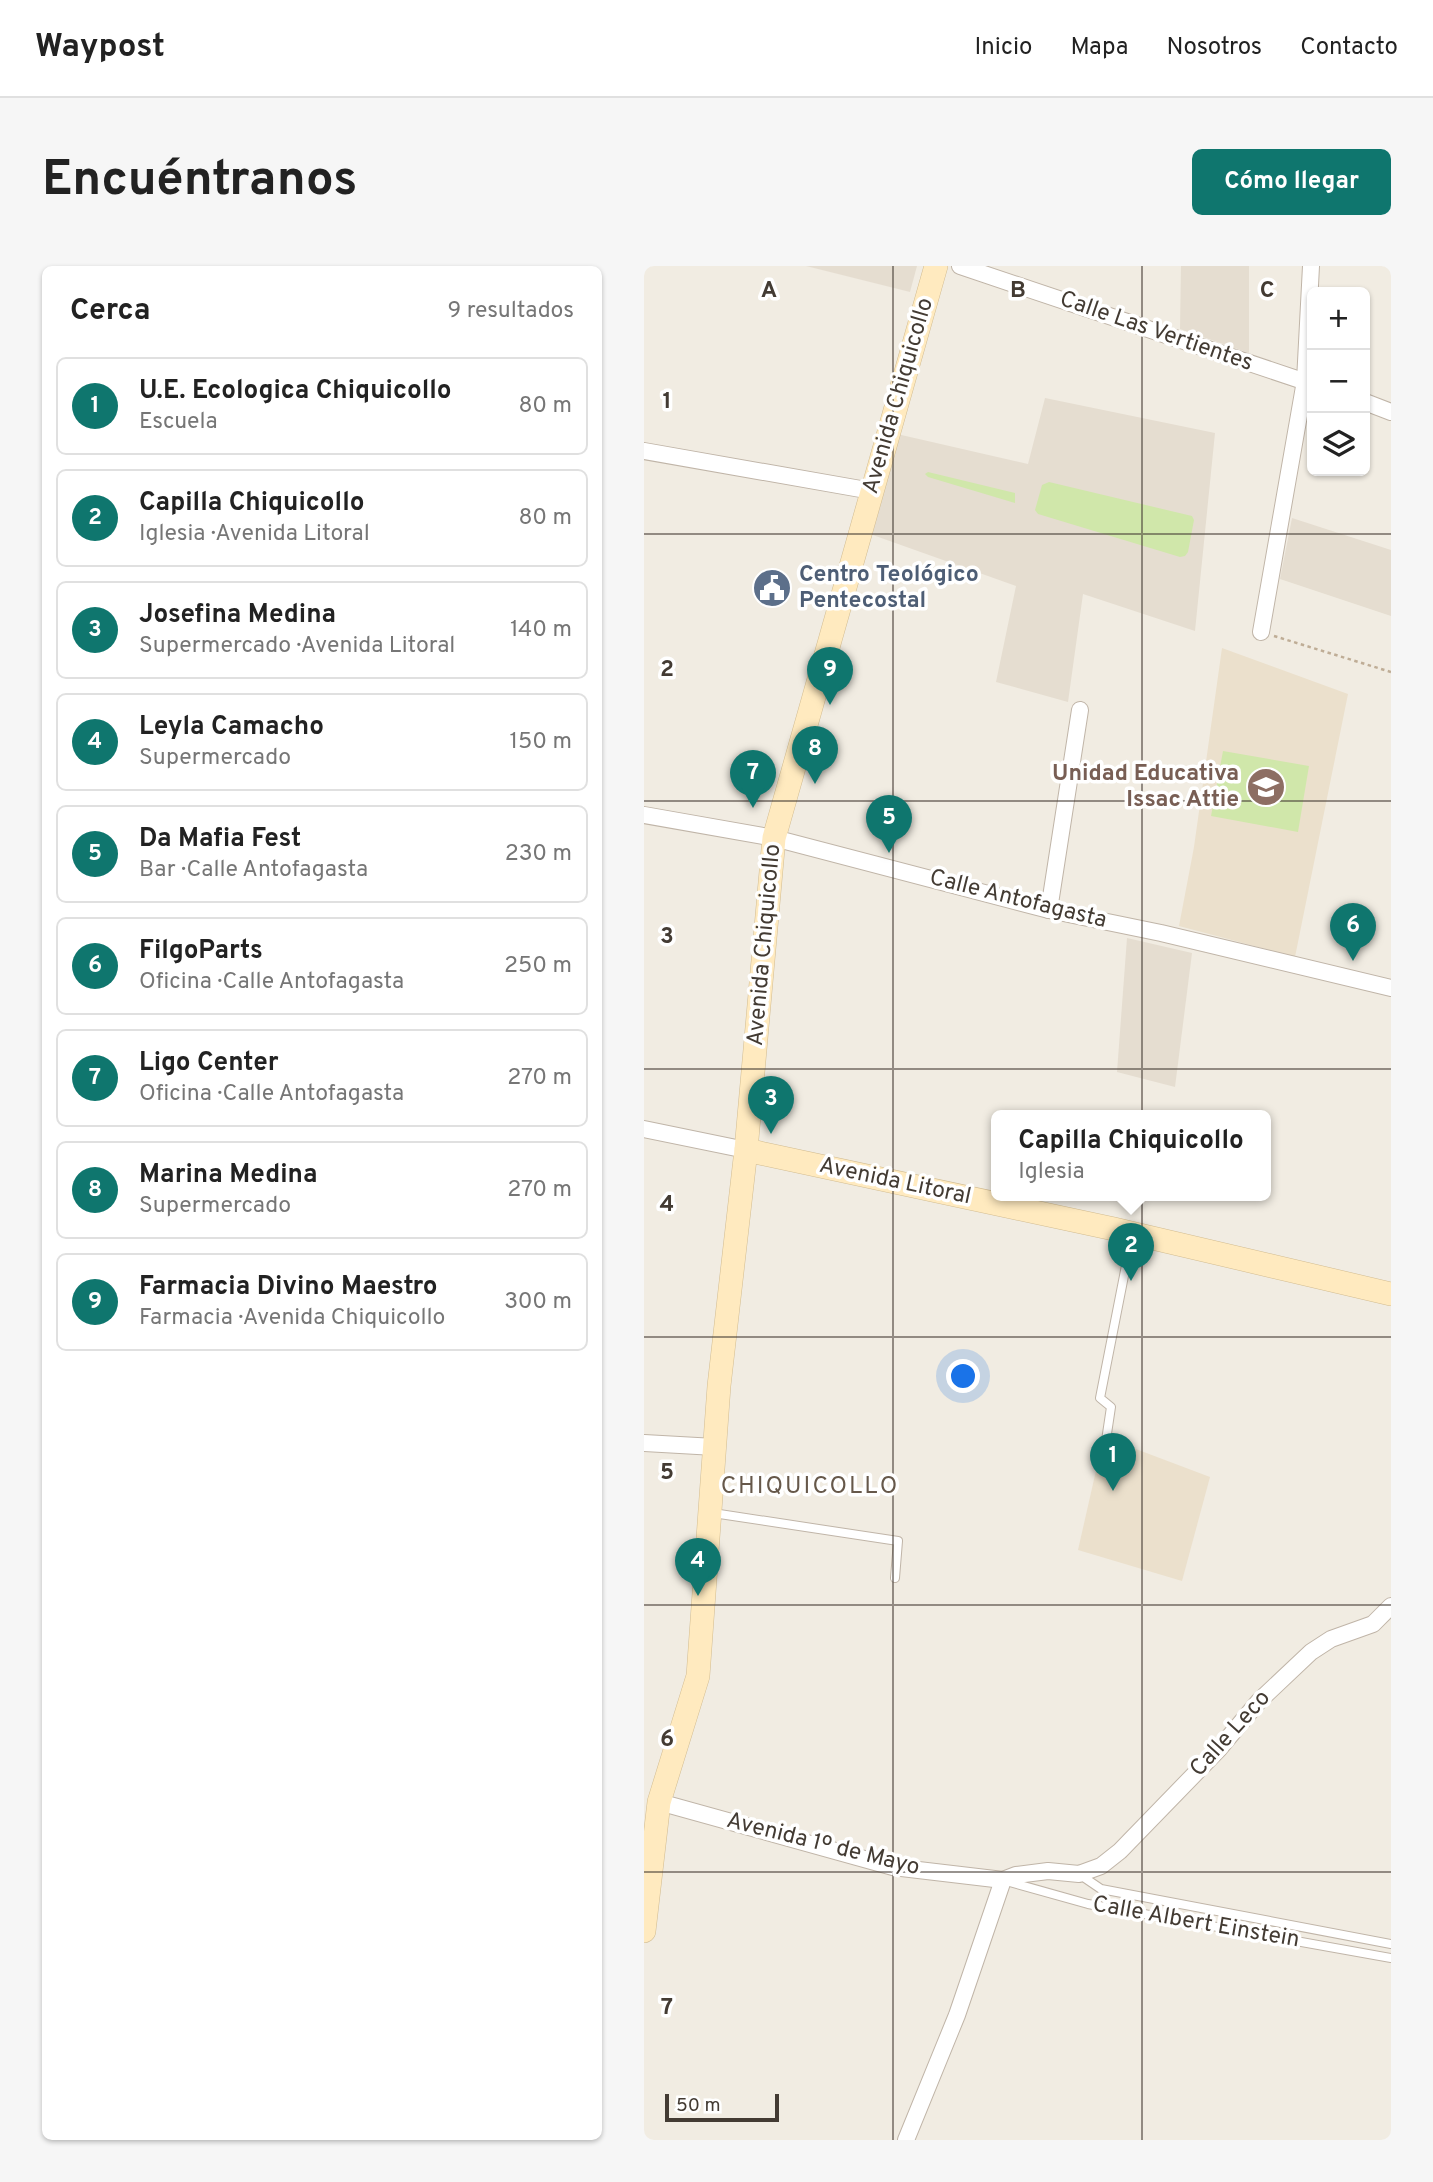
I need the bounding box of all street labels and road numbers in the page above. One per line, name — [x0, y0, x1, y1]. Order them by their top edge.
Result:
street label: Calle Las Vertientes — [1056, 285, 1256, 379]
street label: Avenida Chiquicollo — [857, 295, 941, 497]
street label: Avenida Chiquicollo — [742, 843, 788, 1047]
street label: Calle Antofagasta — [926, 864, 1110, 936]
street label: Avenida Litoral — [816, 1152, 974, 1212]
street label: Calle Leco — [1184, 1685, 1278, 1783]
street label: Avenida 1º de Mayo — [723, 1807, 923, 1883]
street label: Calle Albert Einstein — [1090, 1891, 1302, 1955]

